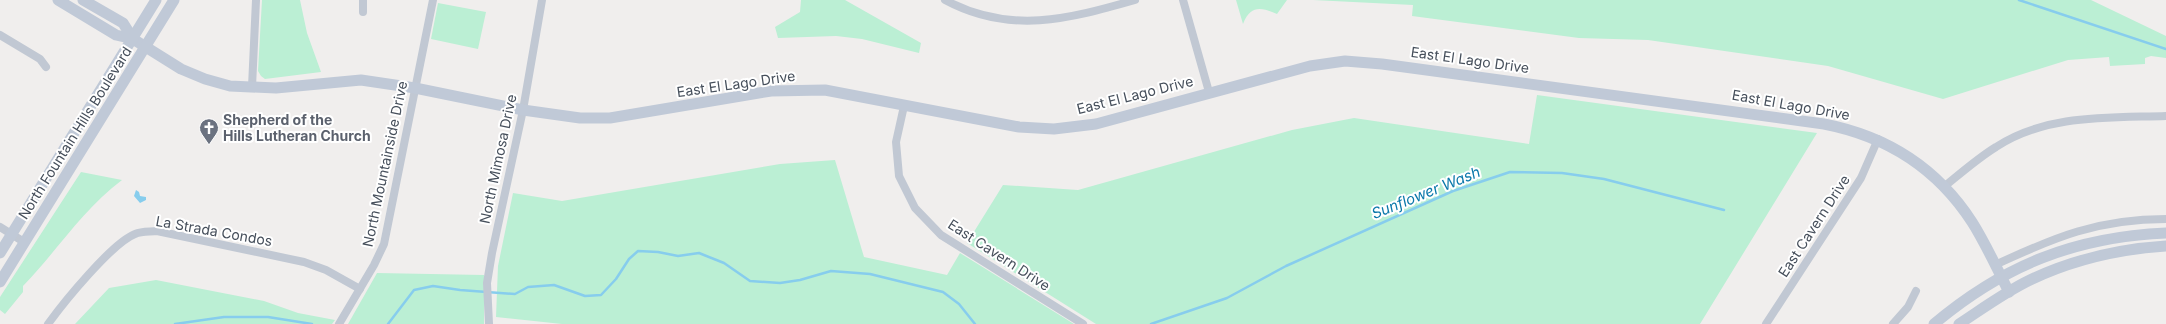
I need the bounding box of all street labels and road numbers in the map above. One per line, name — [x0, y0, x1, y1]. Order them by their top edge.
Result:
street label: North Fountain Hills Boulevard — [14, 43, 135, 222]
street label: East El Lago Drive — [1410, 43, 1530, 76]
street label: East El Lago Drive — [676, 67, 796, 100]
street label: East El Lago Drive — [1075, 72, 1195, 117]
street label: North Mountainside Drive — [359, 79, 410, 248]
street label: East El Lago Drive — [1731, 86, 1851, 123]
street label: North Mimosa Drive — [475, 93, 520, 225]
street label: East Cavern Drive — [1774, 172, 1853, 280]
street label: La Strada Condos — [154, 212, 274, 249]
street label: East Cavern Drive — [945, 215, 1053, 294]

